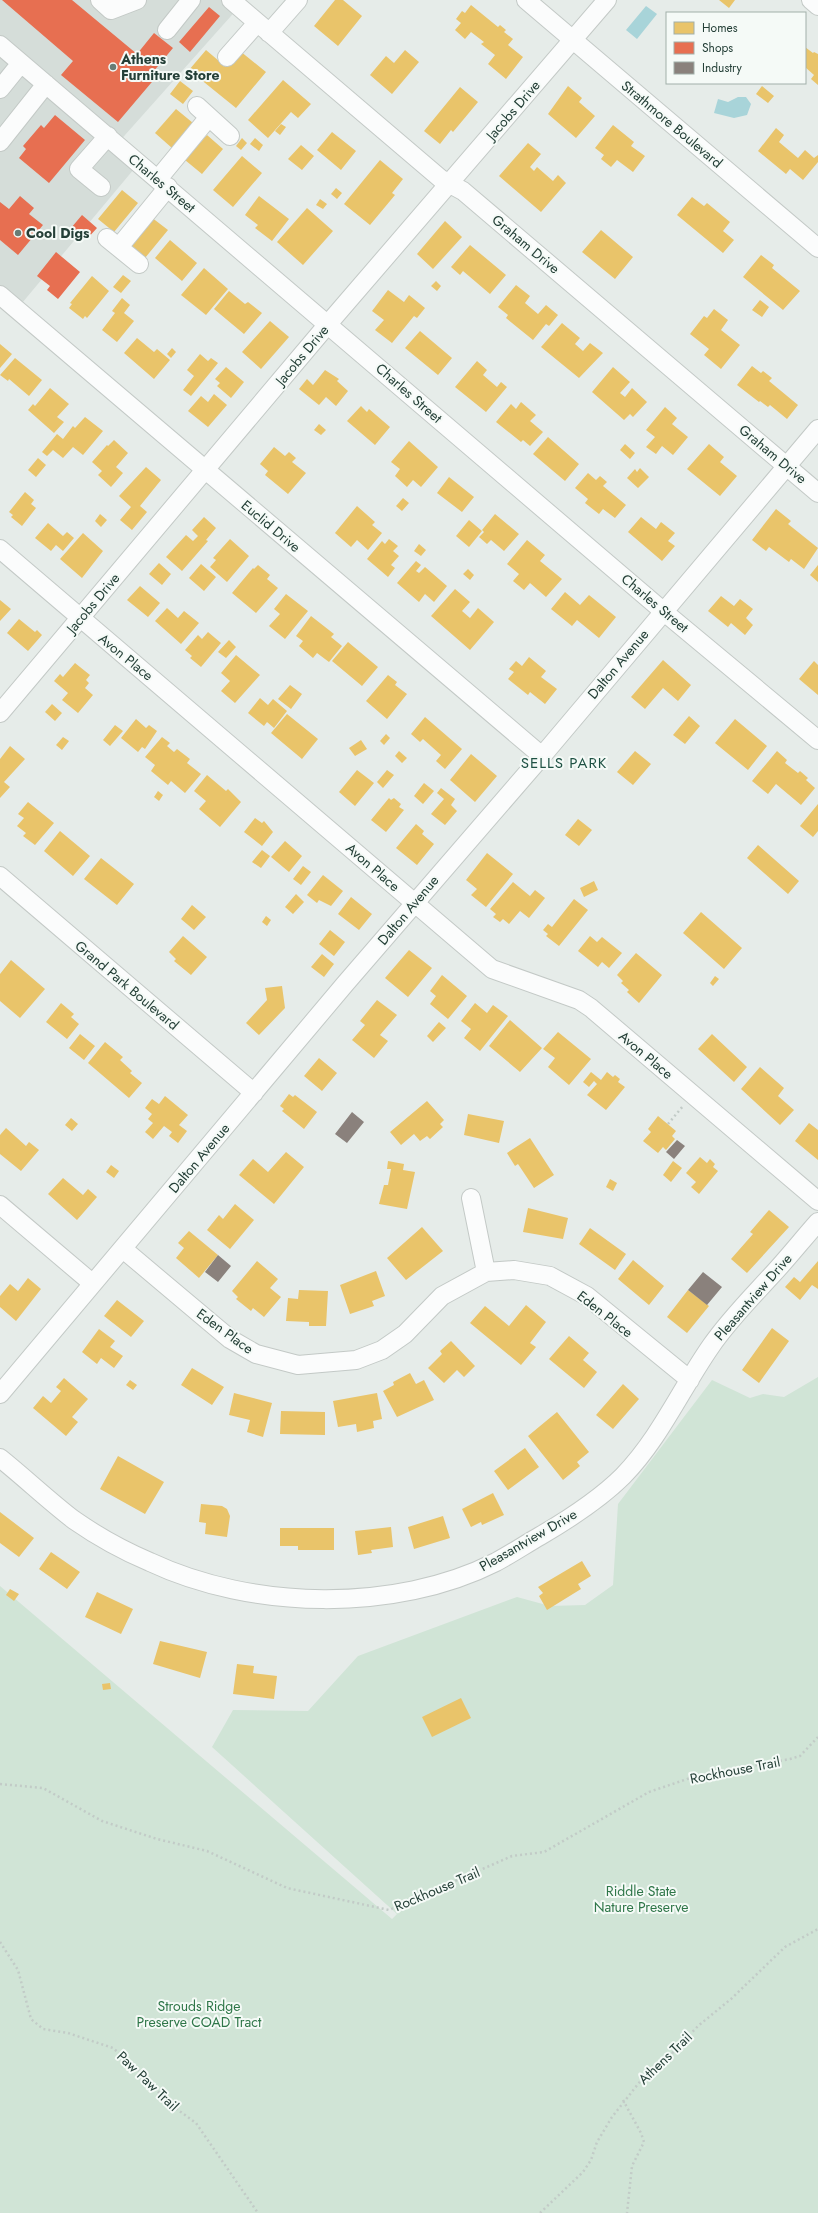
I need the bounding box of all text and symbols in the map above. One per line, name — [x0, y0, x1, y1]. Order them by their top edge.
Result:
legend — [666, 12, 806, 84]
text: Homes — [702, 19, 738, 37]
text: Shops — [702, 39, 733, 57]
place label: Athens Furniture Store — [120, 49, 219, 85]
text: Industry — [702, 59, 743, 77]
marker: Athens Furniture Store — [108, 62, 118, 72]
street label: Jacobs Drive — [480, 76, 545, 146]
street label: Strathmore Boulevard — [617, 76, 727, 172]
street label: Charles Street — [124, 149, 200, 217]
street label: Graham Drive — [488, 210, 564, 278]
place label: Cool Digs — [26, 223, 90, 243]
marker: Cool Digs — [13, 228, 23, 238]
street label: Jacobs Drive — [269, 320, 333, 391]
street label: Charles Street — [371, 359, 447, 428]
street label: Graham Drive — [735, 420, 811, 488]
street label: Euclid Drive — [237, 495, 305, 557]
street label: Jacobs Drive — [60, 568, 124, 639]
street label: Charles Street — [617, 569, 693, 637]
street label: Dalton Avenue — [583, 625, 653, 703]
street label: Avon Place — [94, 629, 158, 685]
district label: SELLS PARK — [521, 752, 607, 774]
street label: Avon Place — [342, 838, 404, 896]
street label: Dalton Avenue — [373, 871, 443, 949]
street label: Grand Park Boulevard — [71, 936, 183, 1034]
street label: Avon Place — [615, 1026, 677, 1084]
street label: Dalton Avenue — [164, 1119, 234, 1197]
street label: Pleasantview Drive — [710, 1249, 796, 1345]
street label: Eden Place — [573, 1286, 637, 1342]
street label: Eden Place — [192, 1304, 258, 1358]
street label: Pleasantview Drive — [476, 1504, 580, 1576]
street label: Rockhouse Trail — [688, 1751, 782, 1789]
street label: Rockhouse Trail — [391, 1862, 483, 1916]
park label: Riddle State Nature Preserve — [594, 1881, 688, 1917]
park label: Strouds Ridge Preserve COAD Tract — [137, 1996, 262, 2032]
street label: Athens Trail — [634, 2027, 696, 2089]
street label: Paw Paw Trail — [113, 2046, 183, 2116]

